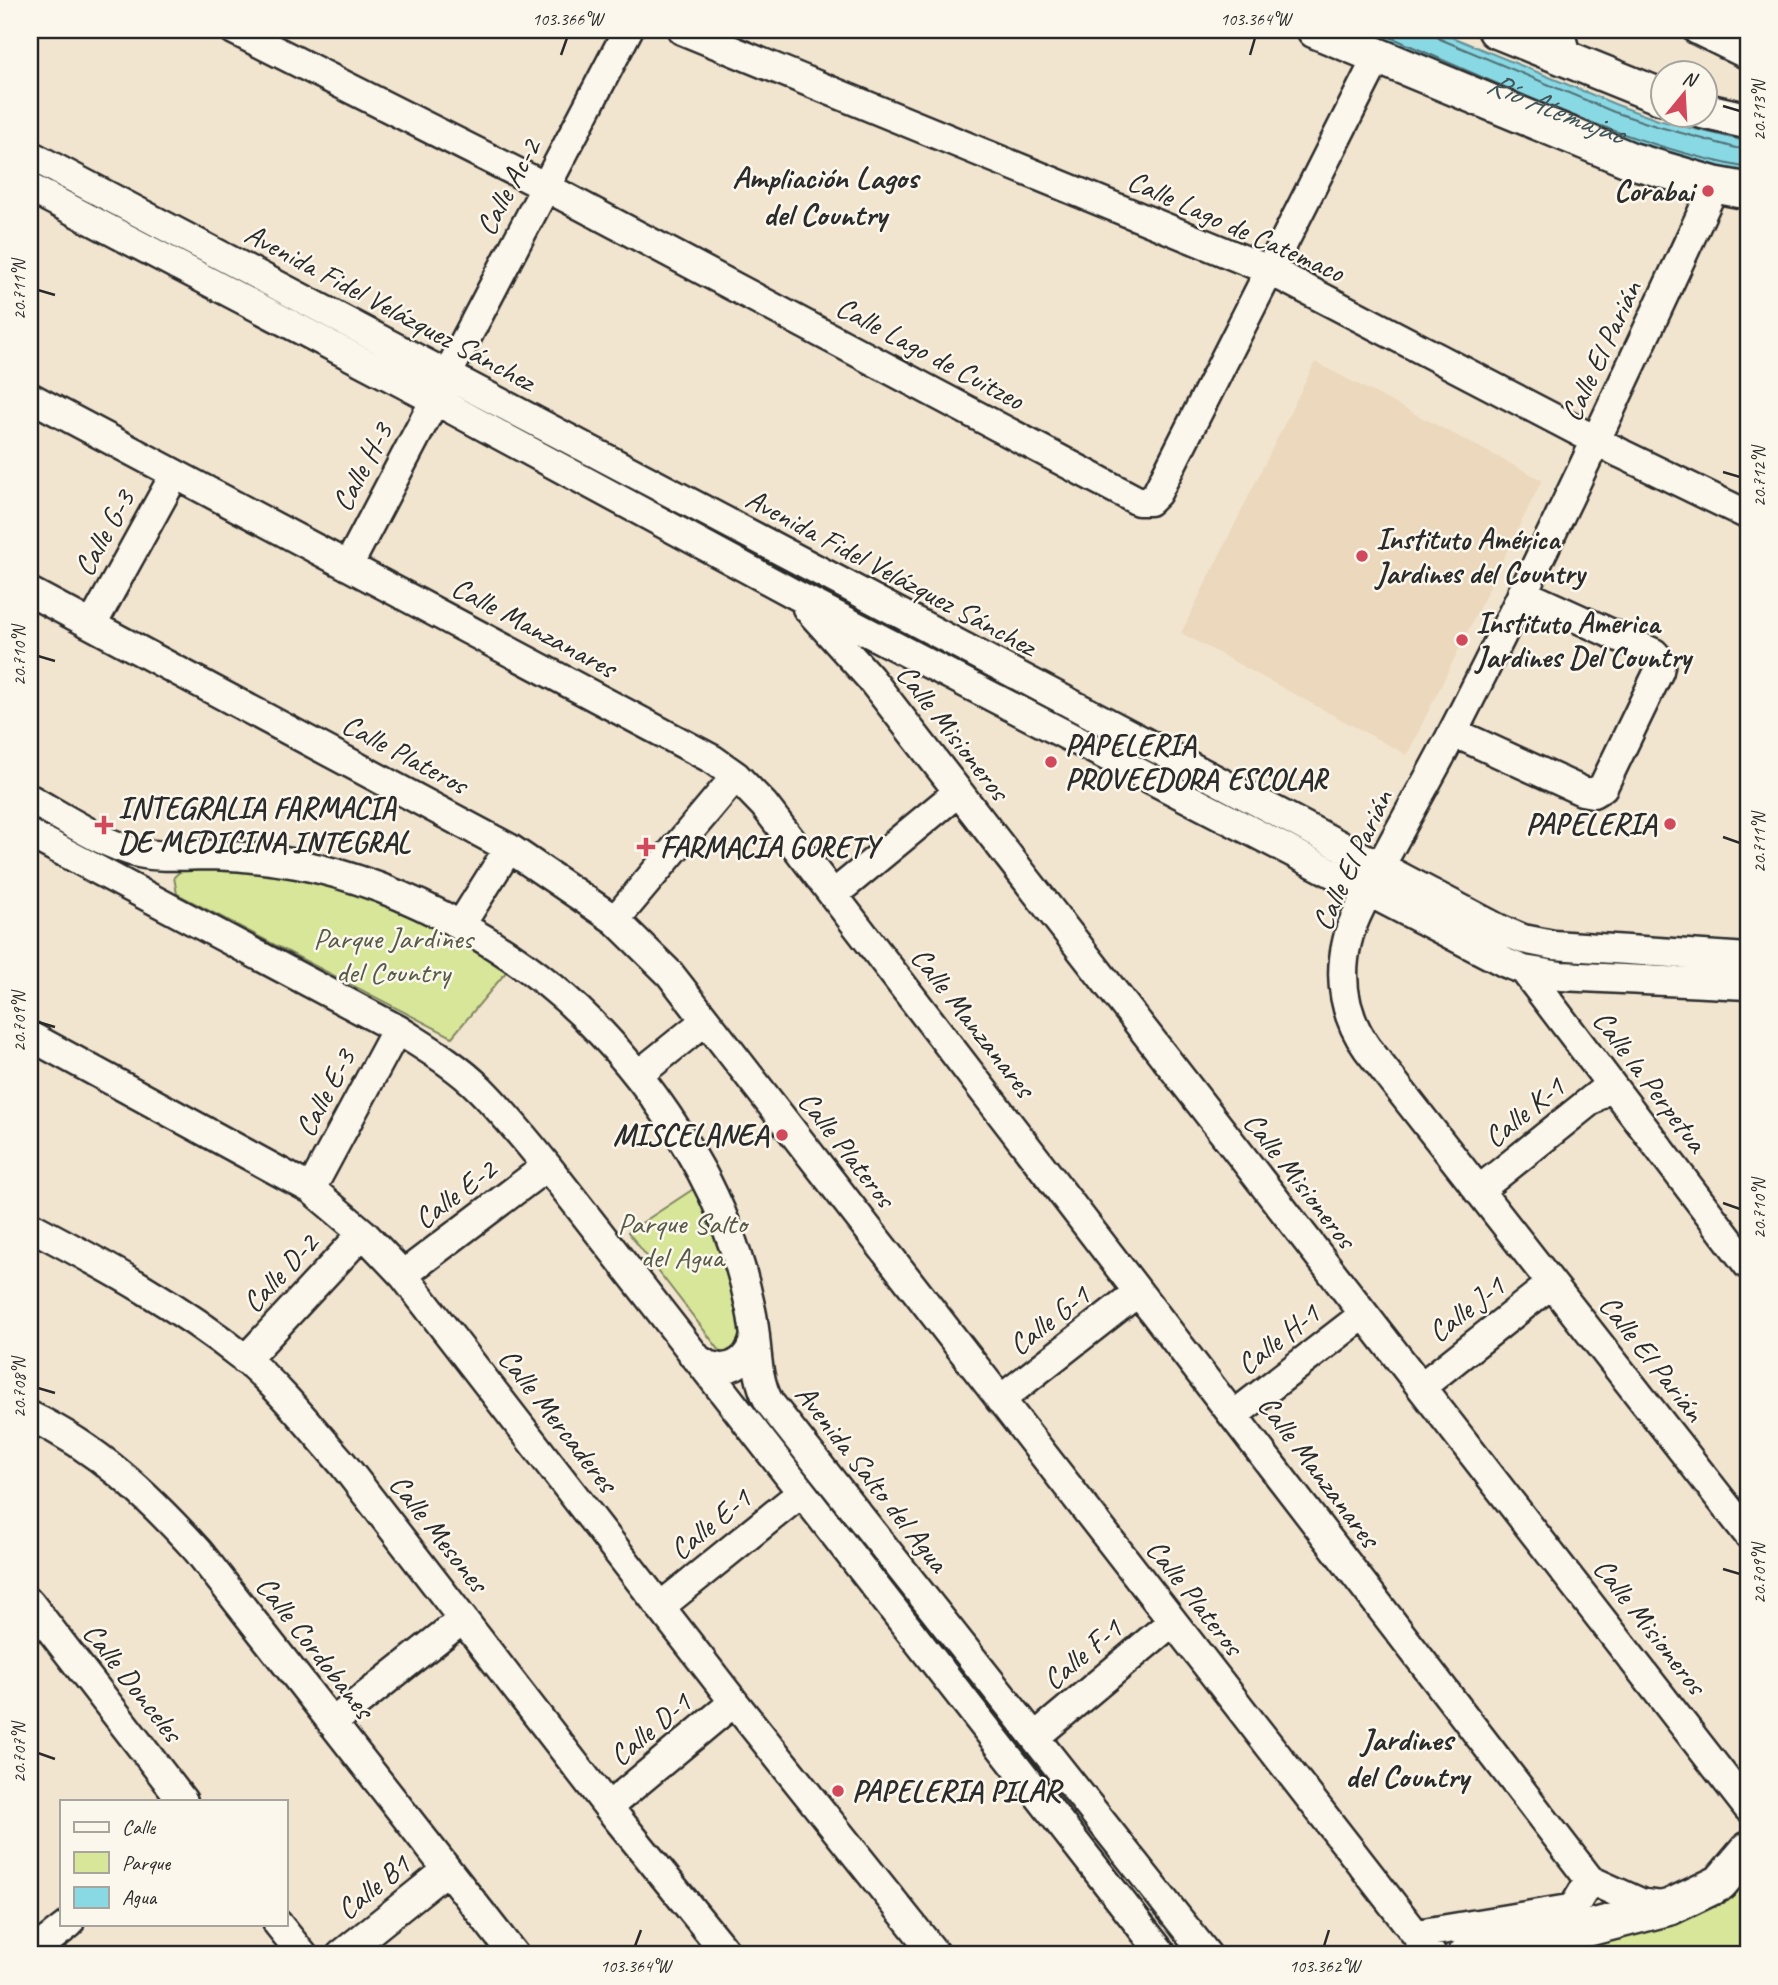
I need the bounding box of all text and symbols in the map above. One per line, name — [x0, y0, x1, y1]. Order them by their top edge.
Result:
text: 103.366°W — [532, 8, 605, 30]
text: 103.364°W — [1220, 8, 1293, 30]
north arrow — [1648, 60, 1718, 130]
water label: Río Atemajac — [1481, 62, 1633, 155]
text: N — [1680, 66, 1701, 93]
text: 20.713°N — [1748, 78, 1770, 141]
street label: Calle Ac-2 — [467, 130, 550, 242]
district label: Ampliación Lagos del Country — [732, 157, 921, 235]
street label: Calle Lago de Catemaco — [1122, 161, 1351, 291]
place label: Corabai — [1614, 172, 1698, 210]
marker: Corabai — [1700, 183, 1716, 199]
street label: Avenida Fidel Velázquez Sánchez — [238, 214, 545, 401]
text: 20.711°N — [8, 257, 30, 320]
street label: Calle El Parián — [1552, 273, 1651, 427]
street label: Calle Lago de Cuitzeo — [830, 288, 1032, 419]
street label: Calle H-3 — [323, 414, 402, 518]
text: 20.712°N — [1748, 444, 1770, 507]
street label: Avenida Fidel Velázquez Sánchez — [739, 479, 1046, 666]
street label: Calle G-3 — [65, 481, 144, 583]
place label: Instituto América Jardines del Country — [1374, 520, 1587, 592]
marker: Instituto América Jardines del Country — [1354, 548, 1370, 564]
street label: Calle Manzanares — [445, 568, 625, 687]
place label: Instituto America Jardines Del Country — [1474, 604, 1694, 676]
text: 20.710°N — [8, 623, 30, 686]
marker: Instituto America Jardines Del Country — [1454, 632, 1470, 648]
street label: Calle Misioneros — [888, 656, 1020, 810]
street label: Calle Plateros — [335, 705, 477, 804]
place label: PAPELERIA PROVEEDORA ESCOLAR — [1065, 726, 1329, 798]
marker: PAPELERIA PROVEEDORA ESCOLAR — [1043, 754, 1059, 770]
street label: Calle El Parián — [1303, 782, 1402, 936]
place label: INTEGRALIA FARMACIA DE MEDICINA INTEGRAL — [118, 789, 411, 861]
place label: PAPELERIA — [1526, 805, 1658, 843]
text: 20.711°N — [1748, 810, 1770, 873]
marker: PAPELERIA — [1662, 816, 1678, 832]
marker: INTEGRALIA FARMACIA DE MEDICINA INTEGRAL — [96, 817, 112, 833]
place label: FARMACIA GORETY — [660, 828, 884, 866]
marker: FARMACIA GORETY — [638, 839, 654, 855]
park label: Parque Jardines del Country — [313, 919, 476, 991]
street label: Calle Manzanares — [902, 939, 1045, 1107]
text: 20.709°N — [8, 989, 30, 1052]
street label: Calle la Perpetua — [1584, 1002, 1717, 1161]
street label: Calle E-3 — [286, 1041, 365, 1143]
street label: Calle K-1 — [1476, 1067, 1573, 1156]
street label: Calle Plateros — [790, 1083, 906, 1217]
street label: Calle Misioneros — [1235, 1104, 1367, 1258]
place label: MISCELANEA — [613, 1116, 770, 1154]
marker: MISCELANEA — [774, 1127, 790, 1143]
street label: Calle E-2 — [406, 1149, 506, 1237]
text: 20.710°N — [1748, 1176, 1770, 1239]
park label: Parque Salto del Agua — [617, 1204, 750, 1276]
street label: Calle D-2 — [234, 1223, 328, 1321]
street label: Calle J-1 — [1420, 1266, 1513, 1351]
street label: Calle G-1 — [1001, 1276, 1098, 1363]
street label: Calle El Parián — [1591, 1287, 1714, 1430]
street label: Calle H-1 — [1229, 1294, 1328, 1383]
street label: Calle Mercaderes — [490, 1340, 628, 1502]
text: 20.708°N — [8, 1355, 30, 1418]
street label: Avenida Salto del Agua — [787, 1376, 958, 1581]
street label: Calle Manzanares — [1249, 1387, 1390, 1557]
street label: Calle Mesones — [381, 1466, 499, 1602]
street label: Calle E-1 — [662, 1479, 759, 1568]
street label: Calle Plateros — [1138, 1531, 1254, 1665]
text: 20.709°N — [1748, 1541, 1770, 1604]
street label: Calle Misioneros — [1585, 1550, 1717, 1704]
street label: Calle Cordobanes — [247, 1568, 384, 1728]
street label: Calle F-1 — [1035, 1609, 1130, 1698]
street label: Calle Donceles — [75, 1615, 193, 1752]
street label: Calle D-1 — [601, 1683, 700, 1774]
district label: Jardines del Country — [1345, 1719, 1472, 1797]
text: 20.707°N — [8, 1720, 30, 1783]
place label: PAPELERIA PILAR — [852, 1772, 1065, 1810]
marker: PAPELERIA PILAR — [830, 1783, 846, 1799]
legend — [60, 1800, 287, 1926]
text: Calle — [122, 1814, 156, 1840]
street label: Calle B1 — [329, 1845, 418, 1928]
text: Parque — [122, 1850, 171, 1876]
text: Agua — [122, 1884, 158, 1910]
text: 103.364°W — [600, 1955, 673, 1977]
text: 103.362°W — [1289, 1955, 1362, 1977]

